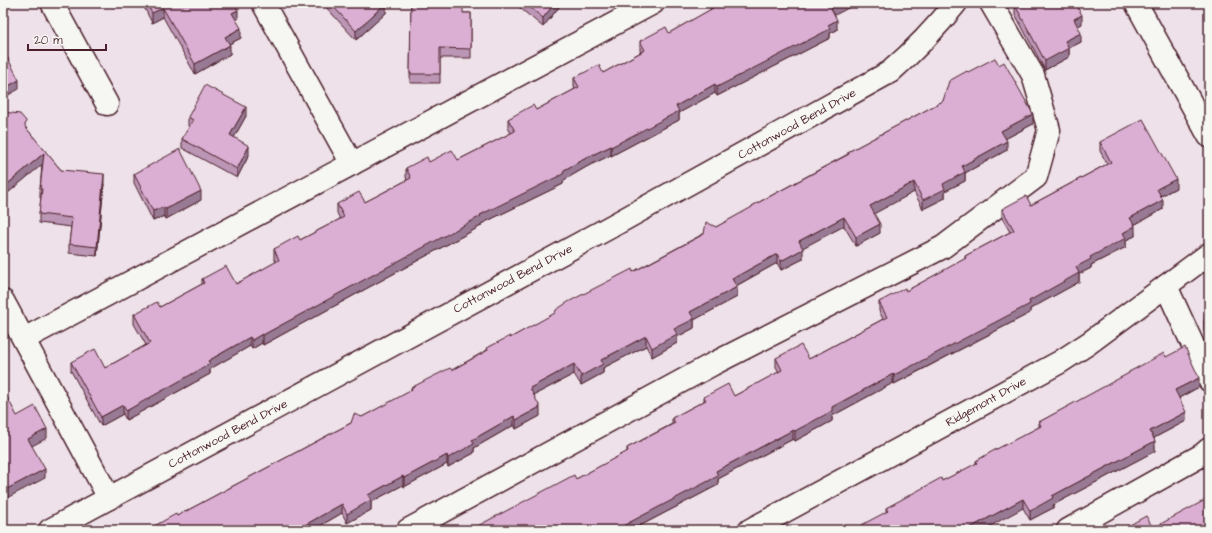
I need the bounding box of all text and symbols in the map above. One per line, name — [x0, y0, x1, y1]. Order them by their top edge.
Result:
scale bar — [28, 26, 106, 52]
text: 20 m — [34, 32, 63, 49]
street label: Cottonwood Bend Drive — [735, 84, 860, 164]
street label: Cottonwood Bend Drive — [450, 240, 576, 318]
street label: Ridgemont Drive — [943, 373, 1030, 432]
street label: Cottonwood Bend Drive — [165, 395, 291, 473]

